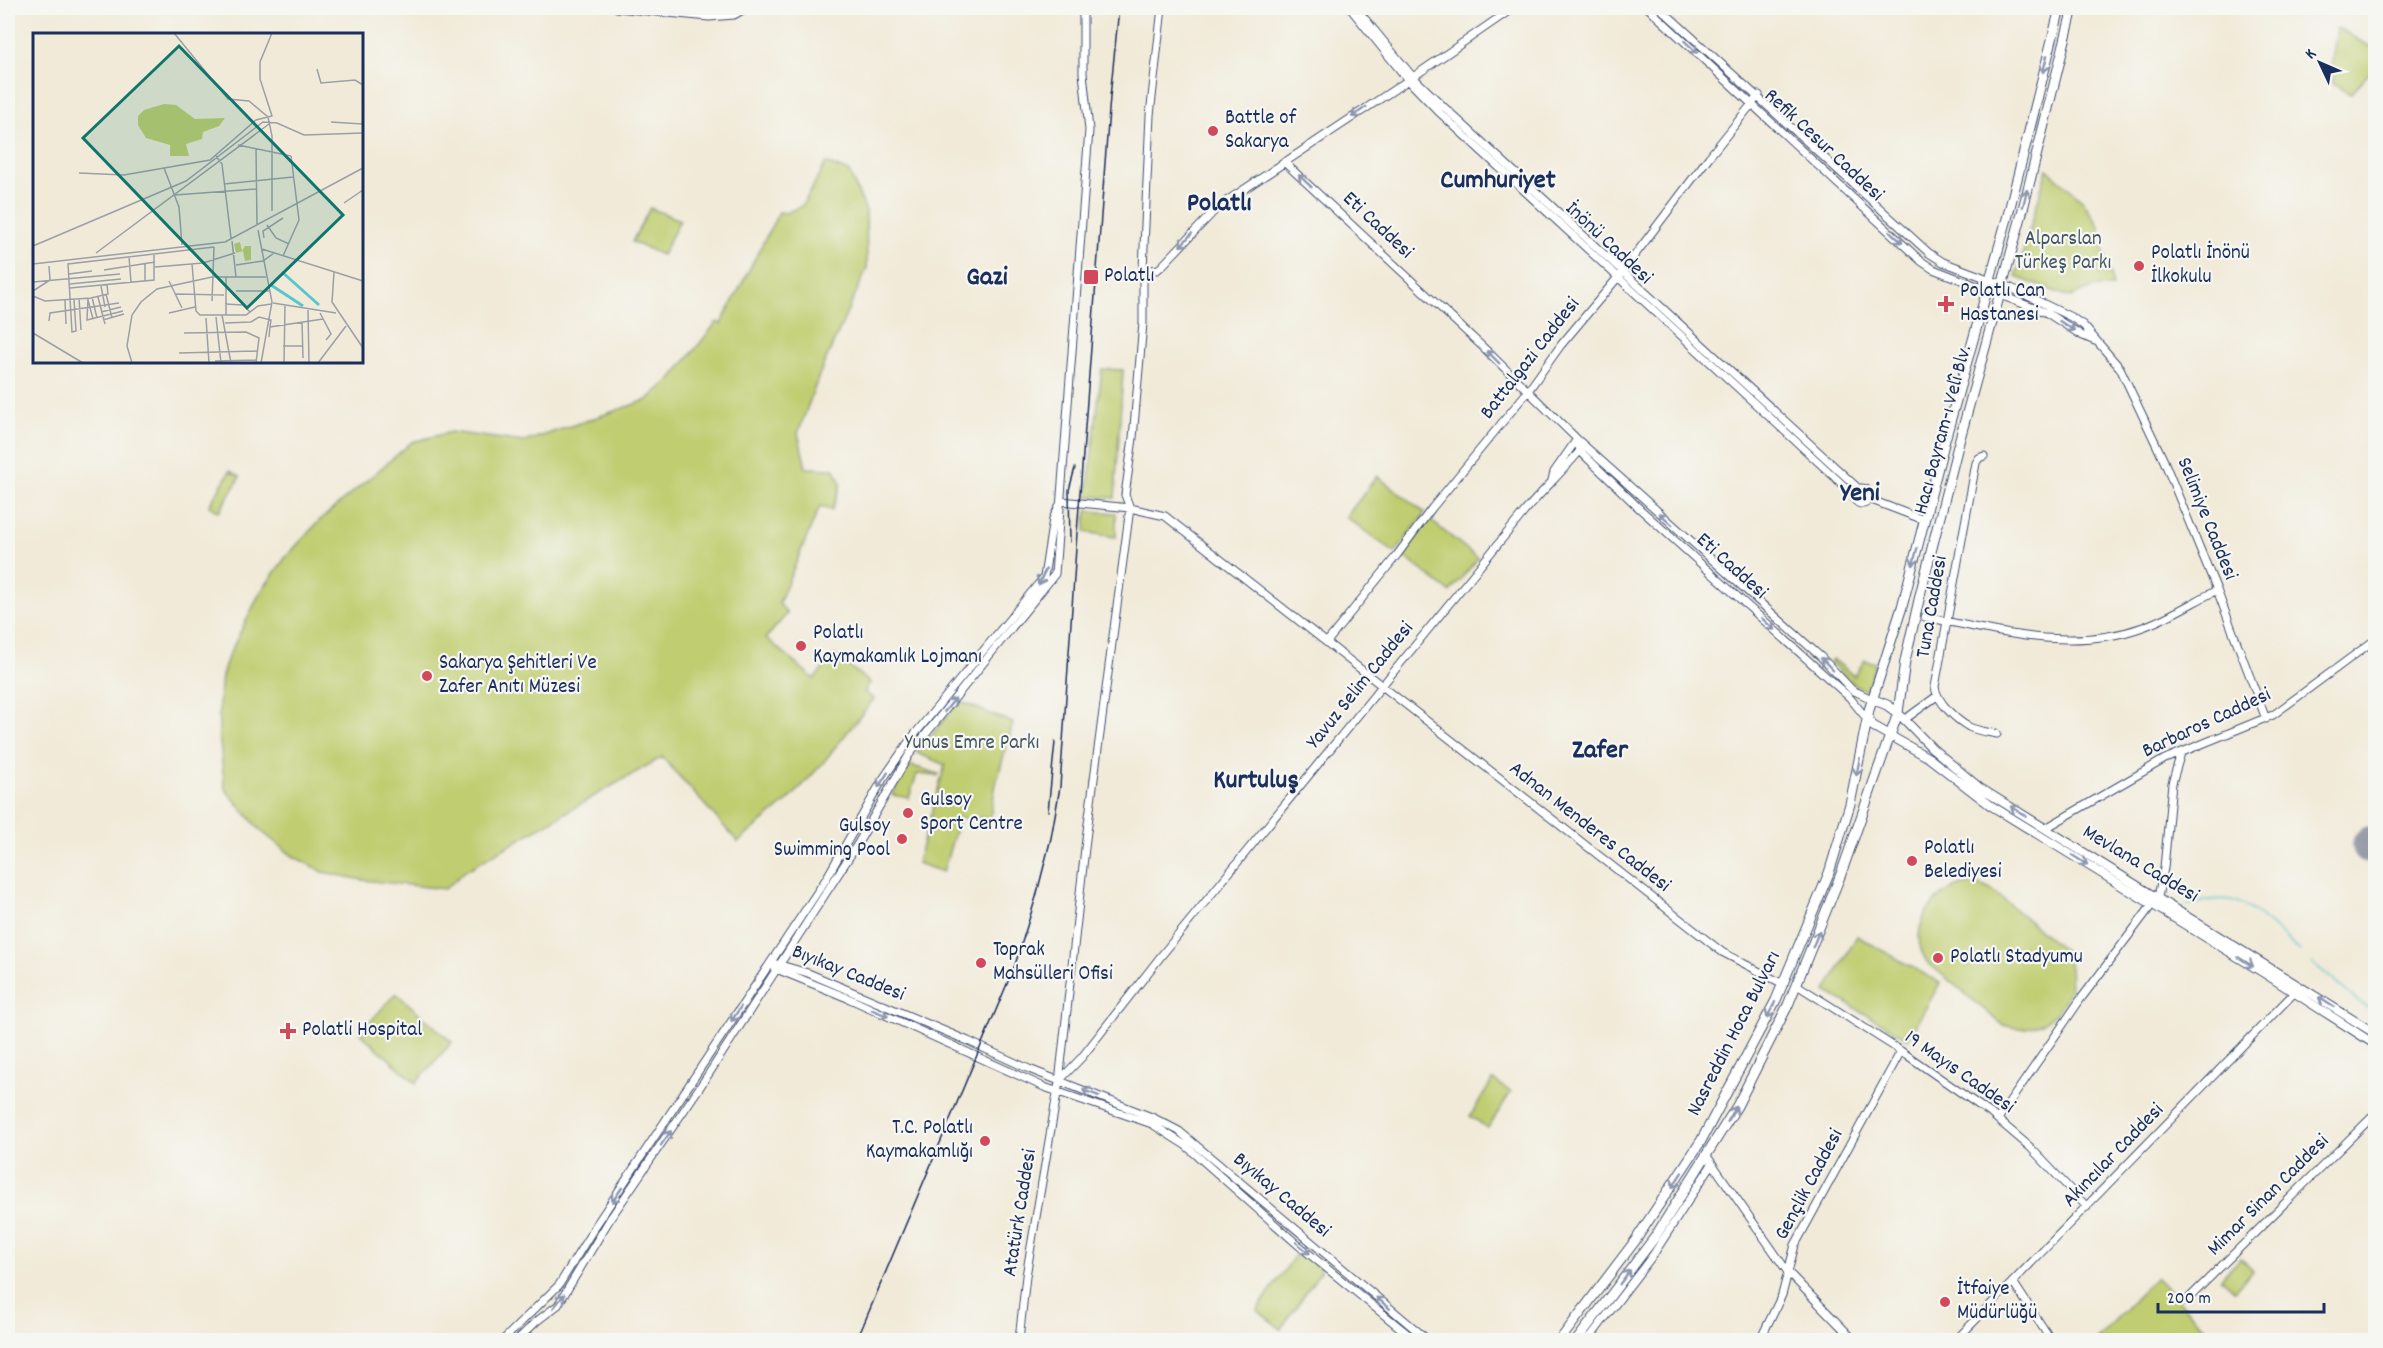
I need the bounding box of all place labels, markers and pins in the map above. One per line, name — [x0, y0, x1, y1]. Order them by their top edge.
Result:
place label: Battle of Sakarya — [1225, 104, 1297, 158]
marker: Battle of Sakarya — [1206, 124, 1220, 138]
place label: Polatlı İnönü İlkokulu — [2151, 239, 2250, 293]
marker: Polatlı İnönü İlkokulu — [2132, 259, 2146, 273]
place label: Polatlı — [1104, 262, 1154, 292]
marker: Polatlı — [1082, 268, 1100, 286]
place label: Polatlı Can Hastanesi — [1960, 277, 2045, 331]
marker: Polatlı Can Hastanesi — [1937, 295, 1955, 313]
place label: Polatlı Kaymakamlık Lojmanı — [813, 619, 982, 673]
marker: Polatlı Kaymakamlık Lojmanı — [794, 639, 808, 653]
place label: Sakarya Şehitleri Ve Zafer Anıtı Müzesi — [439, 649, 597, 703]
marker: Sakarya Şehitleri Ve Zafer Anıtı Müzesi — [420, 669, 434, 683]
place label: Gulsoy Sport Centre — [920, 786, 1023, 840]
marker: Gulsoy Sport Centre — [901, 806, 915, 820]
place label: Gulsoy Swimming Pool — [774, 812, 890, 866]
marker: Gulsoy Swimming Pool — [895, 832, 909, 846]
place label: Polatlı Belediyesi — [1924, 834, 2002, 888]
marker: Polatlı Belediyesi — [1905, 854, 1919, 868]
place label: Toprak Mahsülleri Ofisi — [993, 936, 1113, 990]
place label: Polatlı Stadyumu — [1950, 943, 2083, 973]
marker: Polatlı Stadyumu — [1931, 951, 1945, 965]
marker: Toprak Mahsülleri Ofisi — [974, 956, 988, 970]
place label: Polatli Hospital — [302, 1016, 422, 1046]
marker: Polatli Hospital — [279, 1022, 297, 1040]
place label: T.C. Polatlı Kaymakamlığı — [866, 1114, 973, 1168]
marker: T.C. Polatlı Kaymakamlığı — [978, 1134, 992, 1148]
place label: İtfaiye Müdürlüğü — [1957, 1275, 2037, 1329]
marker: İtfaiye Müdürlüğü — [1938, 1295, 1952, 1309]

